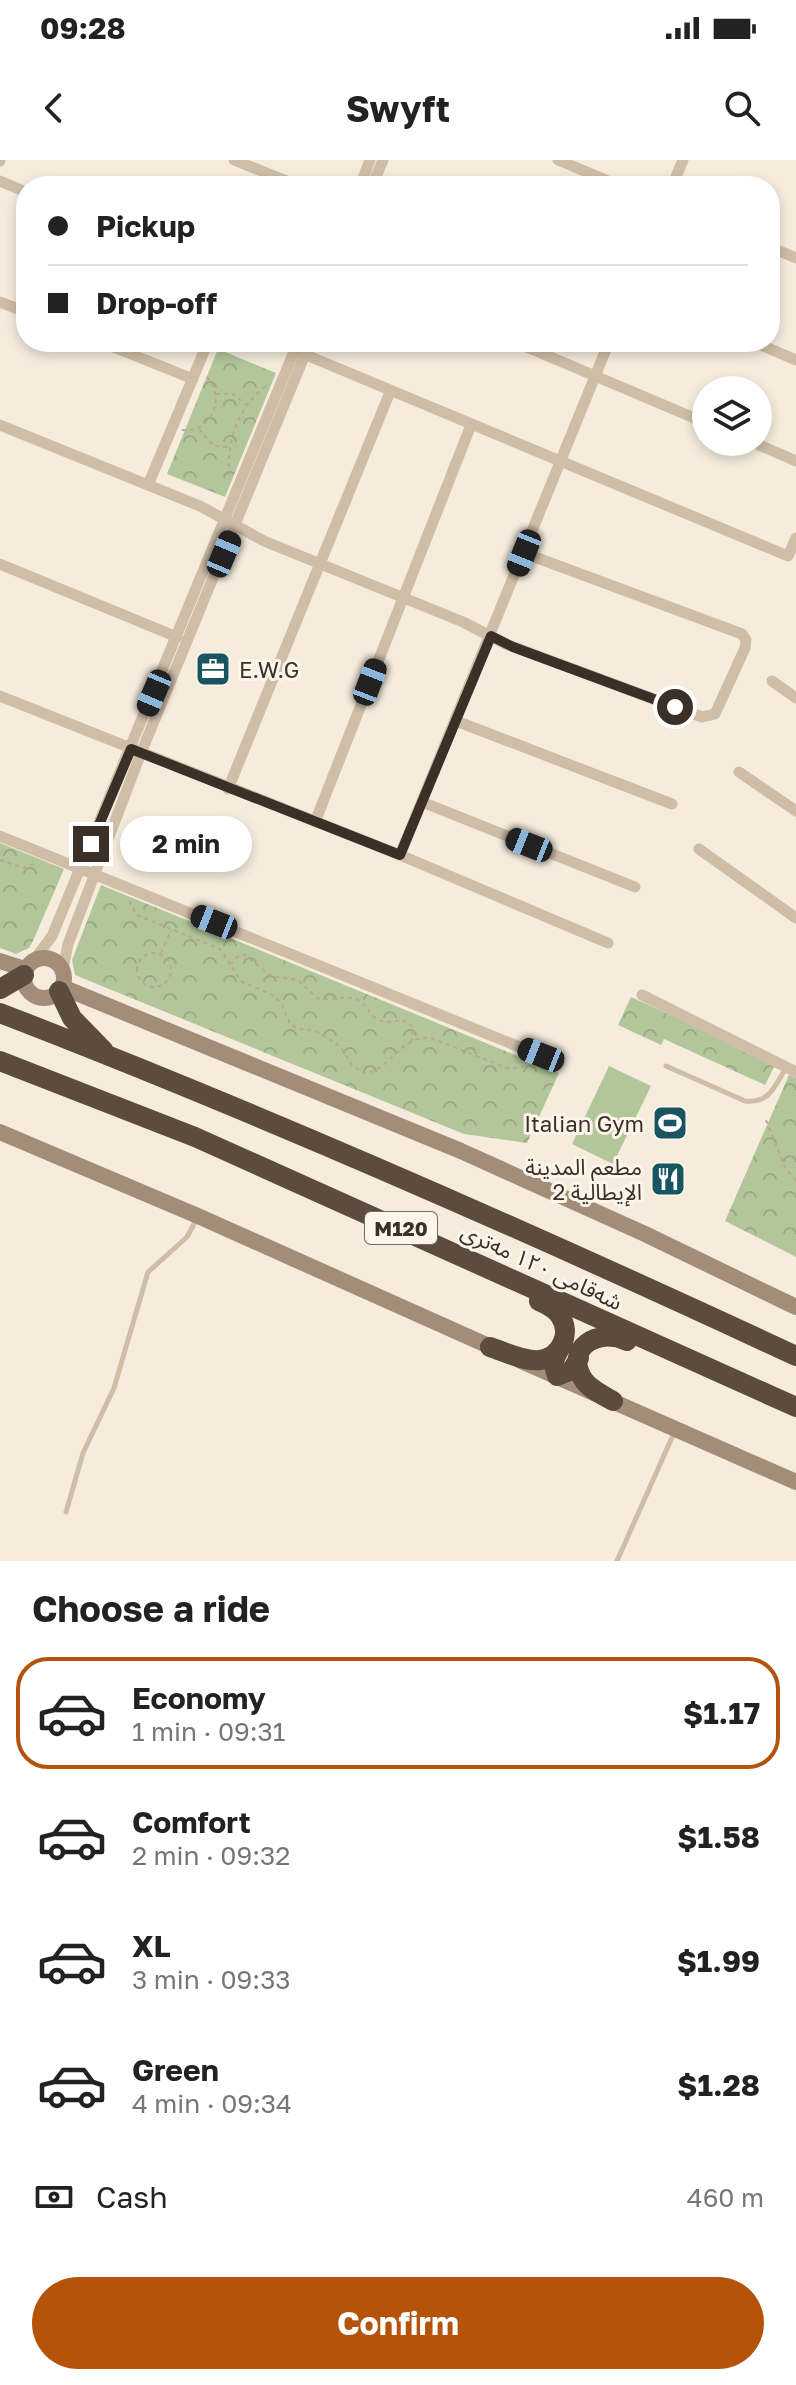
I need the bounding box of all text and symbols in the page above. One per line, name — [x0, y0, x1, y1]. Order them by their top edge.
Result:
text: 09:28 — [40, 10, 126, 46]
icon: back — [32, 86, 76, 130]
icon: search — [720, 86, 764, 130]
text: Swyft — [346, 87, 450, 130]
text: Pickup — [96, 208, 195, 244]
text: Drop-off — [96, 285, 217, 321]
map controls — [692, 376, 772, 456]
button: layers — [692, 376, 772, 456]
car — [504, 526, 544, 580]
car — [204, 527, 244, 581]
office icon: E.W.G — [194, 650, 232, 688]
car — [350, 655, 390, 709]
place label: E.W.G — [239, 656, 299, 683]
car — [134, 666, 174, 720]
route start — [657, 689, 693, 725]
callout: 2 min — [119, 816, 251, 872]
car — [502, 825, 556, 865]
route end — [73, 826, 109, 862]
text: 2 min — [152, 828, 220, 859]
car — [187, 902, 241, 942]
car — [514, 1035, 568, 1075]
sports icon: Italian Gym — [651, 1104, 689, 1142]
place label: Italian Gym — [524, 1110, 644, 1137]
place label: مطعم المدينة الإيطالية 2 — [525, 1153, 642, 1207]
restaurant icon: مطعم المدينة الإيطالية 2 — [649, 1160, 687, 1198]
road number: M120 — [365, 1212, 437, 1244]
street label: شەقامی ١٢٠ مەتری — [457, 1217, 627, 1315]
text: Choose a ride — [32, 1587, 270, 1630]
icon: car — [36, 1677, 108, 1749]
text: Economy — [132, 1680, 266, 1716]
text: $1.17 — [683, 1695, 760, 1731]
text: 1 min · 09:31 — [132, 1716, 285, 1747]
icon: car — [36, 1801, 108, 1873]
text: Comfort — [132, 1804, 251, 1840]
text: $1.58 — [677, 1819, 760, 1855]
text: 2 min · 09:32 — [132, 1840, 290, 1871]
icon: car — [36, 1925, 108, 1997]
text: XL — [132, 1928, 171, 1964]
text: $1.99 — [677, 1943, 760, 1979]
text: 3 min · 09:33 — [132, 1964, 291, 1995]
icon: car — [36, 2049, 108, 2121]
text: Green — [132, 2052, 219, 2088]
text: $1.28 — [677, 2067, 760, 2103]
text: 4 min · 09:34 — [132, 2088, 292, 2119]
icon: cash — [32, 2175, 76, 2219]
text: Cash — [96, 2179, 168, 2215]
text: 460 m — [687, 2182, 764, 2213]
button: Confirm — [32, 2277, 764, 2369]

